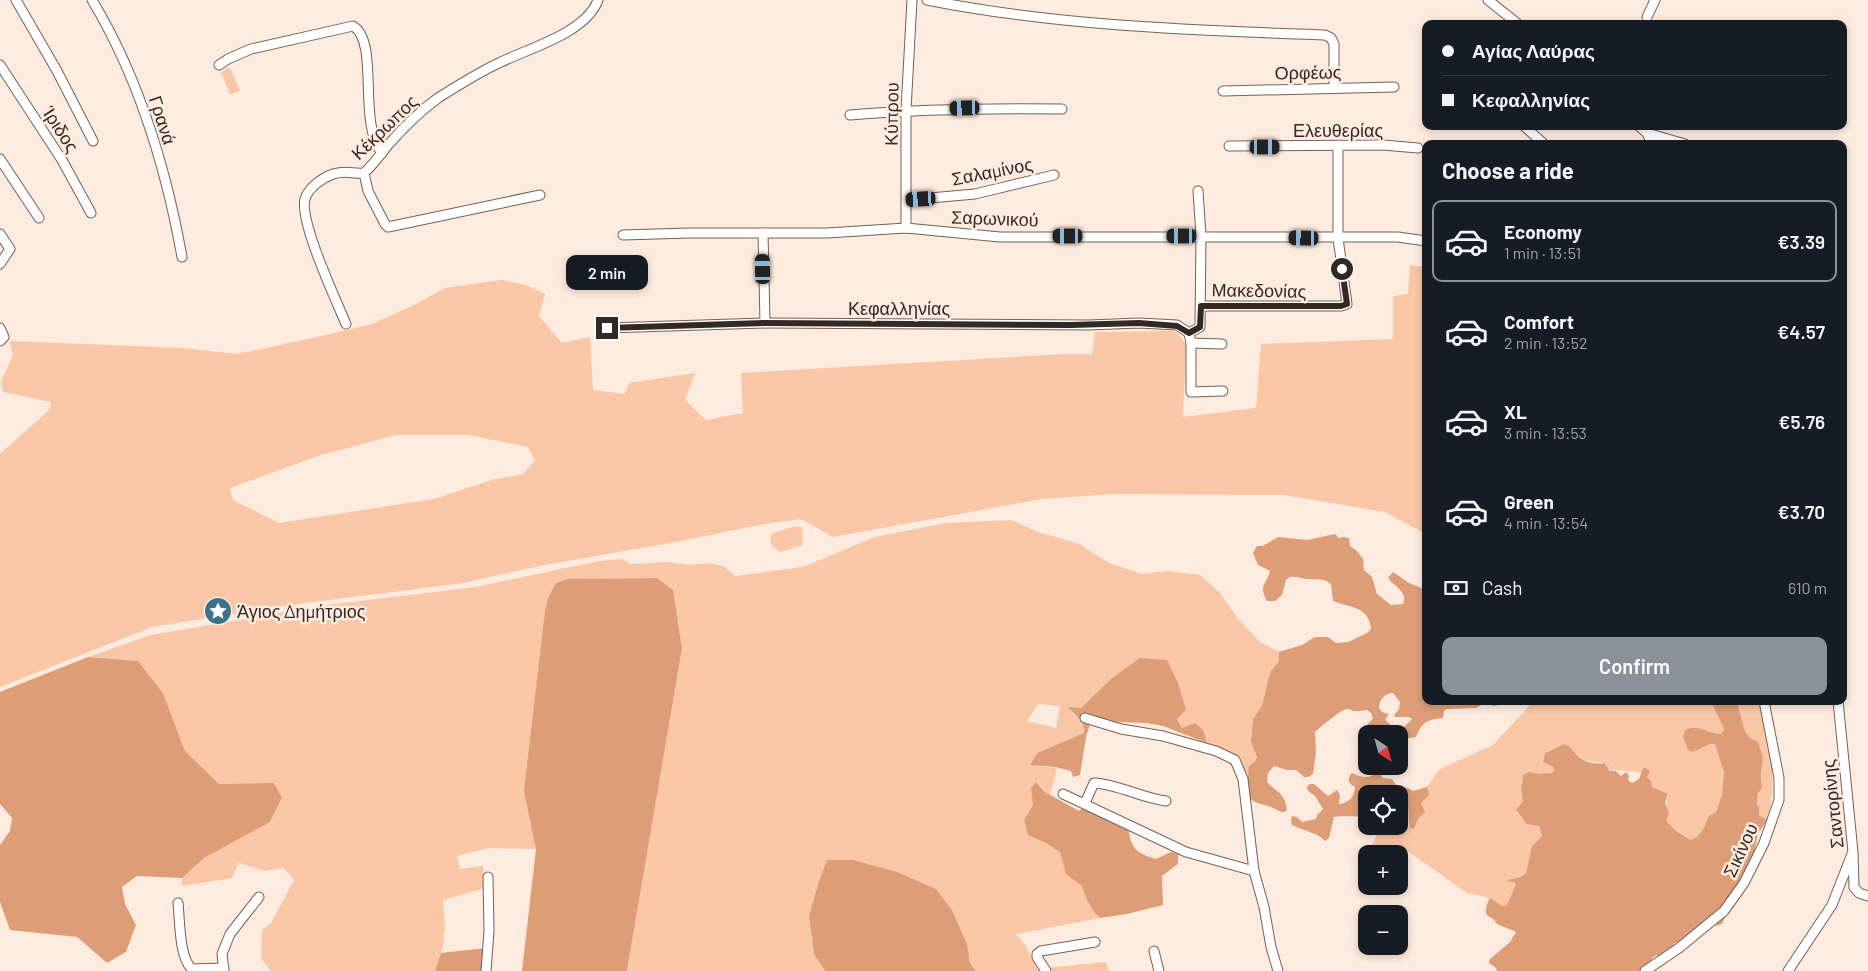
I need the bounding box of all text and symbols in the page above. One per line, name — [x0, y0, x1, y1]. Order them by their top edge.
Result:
text: Αγίας Λαύρας — [1472, 39, 1595, 62]
street label: Ορφέως — [1274, 60, 1342, 84]
street label: Κύπρου — [879, 82, 903, 146]
text: Κεφαλληνίας — [1472, 88, 1590, 111]
street label: Κέκρωπος — [346, 90, 422, 164]
street label: Γρανά — [145, 93, 181, 147]
car — [949, 100, 980, 116]
street label: Ίριδος — [38, 101, 84, 156]
street label: Ελευθερίας — [1293, 119, 1383, 141]
car — [1250, 140, 1280, 155]
street label: Σαλαμίνος — [950, 152, 1035, 190]
text: Choose a ride — [1442, 157, 1574, 183]
car — [905, 191, 936, 207]
street label: Σαρωνικού — [951, 205, 1039, 231]
icon: car — [1444, 219, 1489, 264]
text: Economy — [1504, 220, 1582, 243]
car — [1053, 229, 1083, 244]
car — [1167, 229, 1197, 244]
car — [1288, 230, 1319, 246]
text: €3.39 — [1778, 230, 1825, 253]
text: 1 min · 13:51 — [1504, 243, 1581, 262]
car — [755, 254, 770, 284]
callout: 2 min — [566, 255, 648, 290]
route start — [1331, 258, 1353, 280]
text: 2 min — [588, 263, 626, 282]
street label: Μακεδονίας — [1212, 278, 1307, 302]
street label: Κεφαλληνίας — [848, 297, 950, 319]
icon: car — [1444, 309, 1489, 354]
text: Comfort — [1504, 310, 1574, 333]
route end — [596, 317, 618, 339]
text: €4.57 — [1777, 320, 1825, 343]
text: 2 min · 13:52 — [1504, 333, 1588, 352]
icon: car — [1444, 399, 1489, 444]
text: XL — [1504, 400, 1527, 423]
text: €5.76 — [1778, 410, 1825, 433]
text: 3 min · 13:53 — [1504, 423, 1587, 442]
icon: car — [1444, 489, 1489, 534]
text: Green — [1504, 490, 1554, 513]
text: €3.70 — [1778, 500, 1825, 523]
text: 4 min · 13:54 — [1504, 513, 1588, 532]
icon: cash — [1442, 574, 1470, 602]
text: Cash — [1482, 576, 1523, 599]
text: 610 m — [1788, 578, 1827, 597]
place icon: Άγιος Δημήτριος — [203, 596, 233, 626]
place label: Άγιος Δημήτριος — [237, 600, 366, 622]
button: Confirm — [1442, 637, 1827, 695]
north arrow — [1358, 725, 1408, 775]
map controls — [1358, 725, 1408, 955]
street label: Σαντορίνης — [1816, 758, 1848, 850]
button: locate — [1358, 785, 1408, 835]
street label: Σικίνου — [1718, 820, 1762, 880]
button: + — [1358, 845, 1408, 895]
button: − — [1358, 905, 1408, 955]

